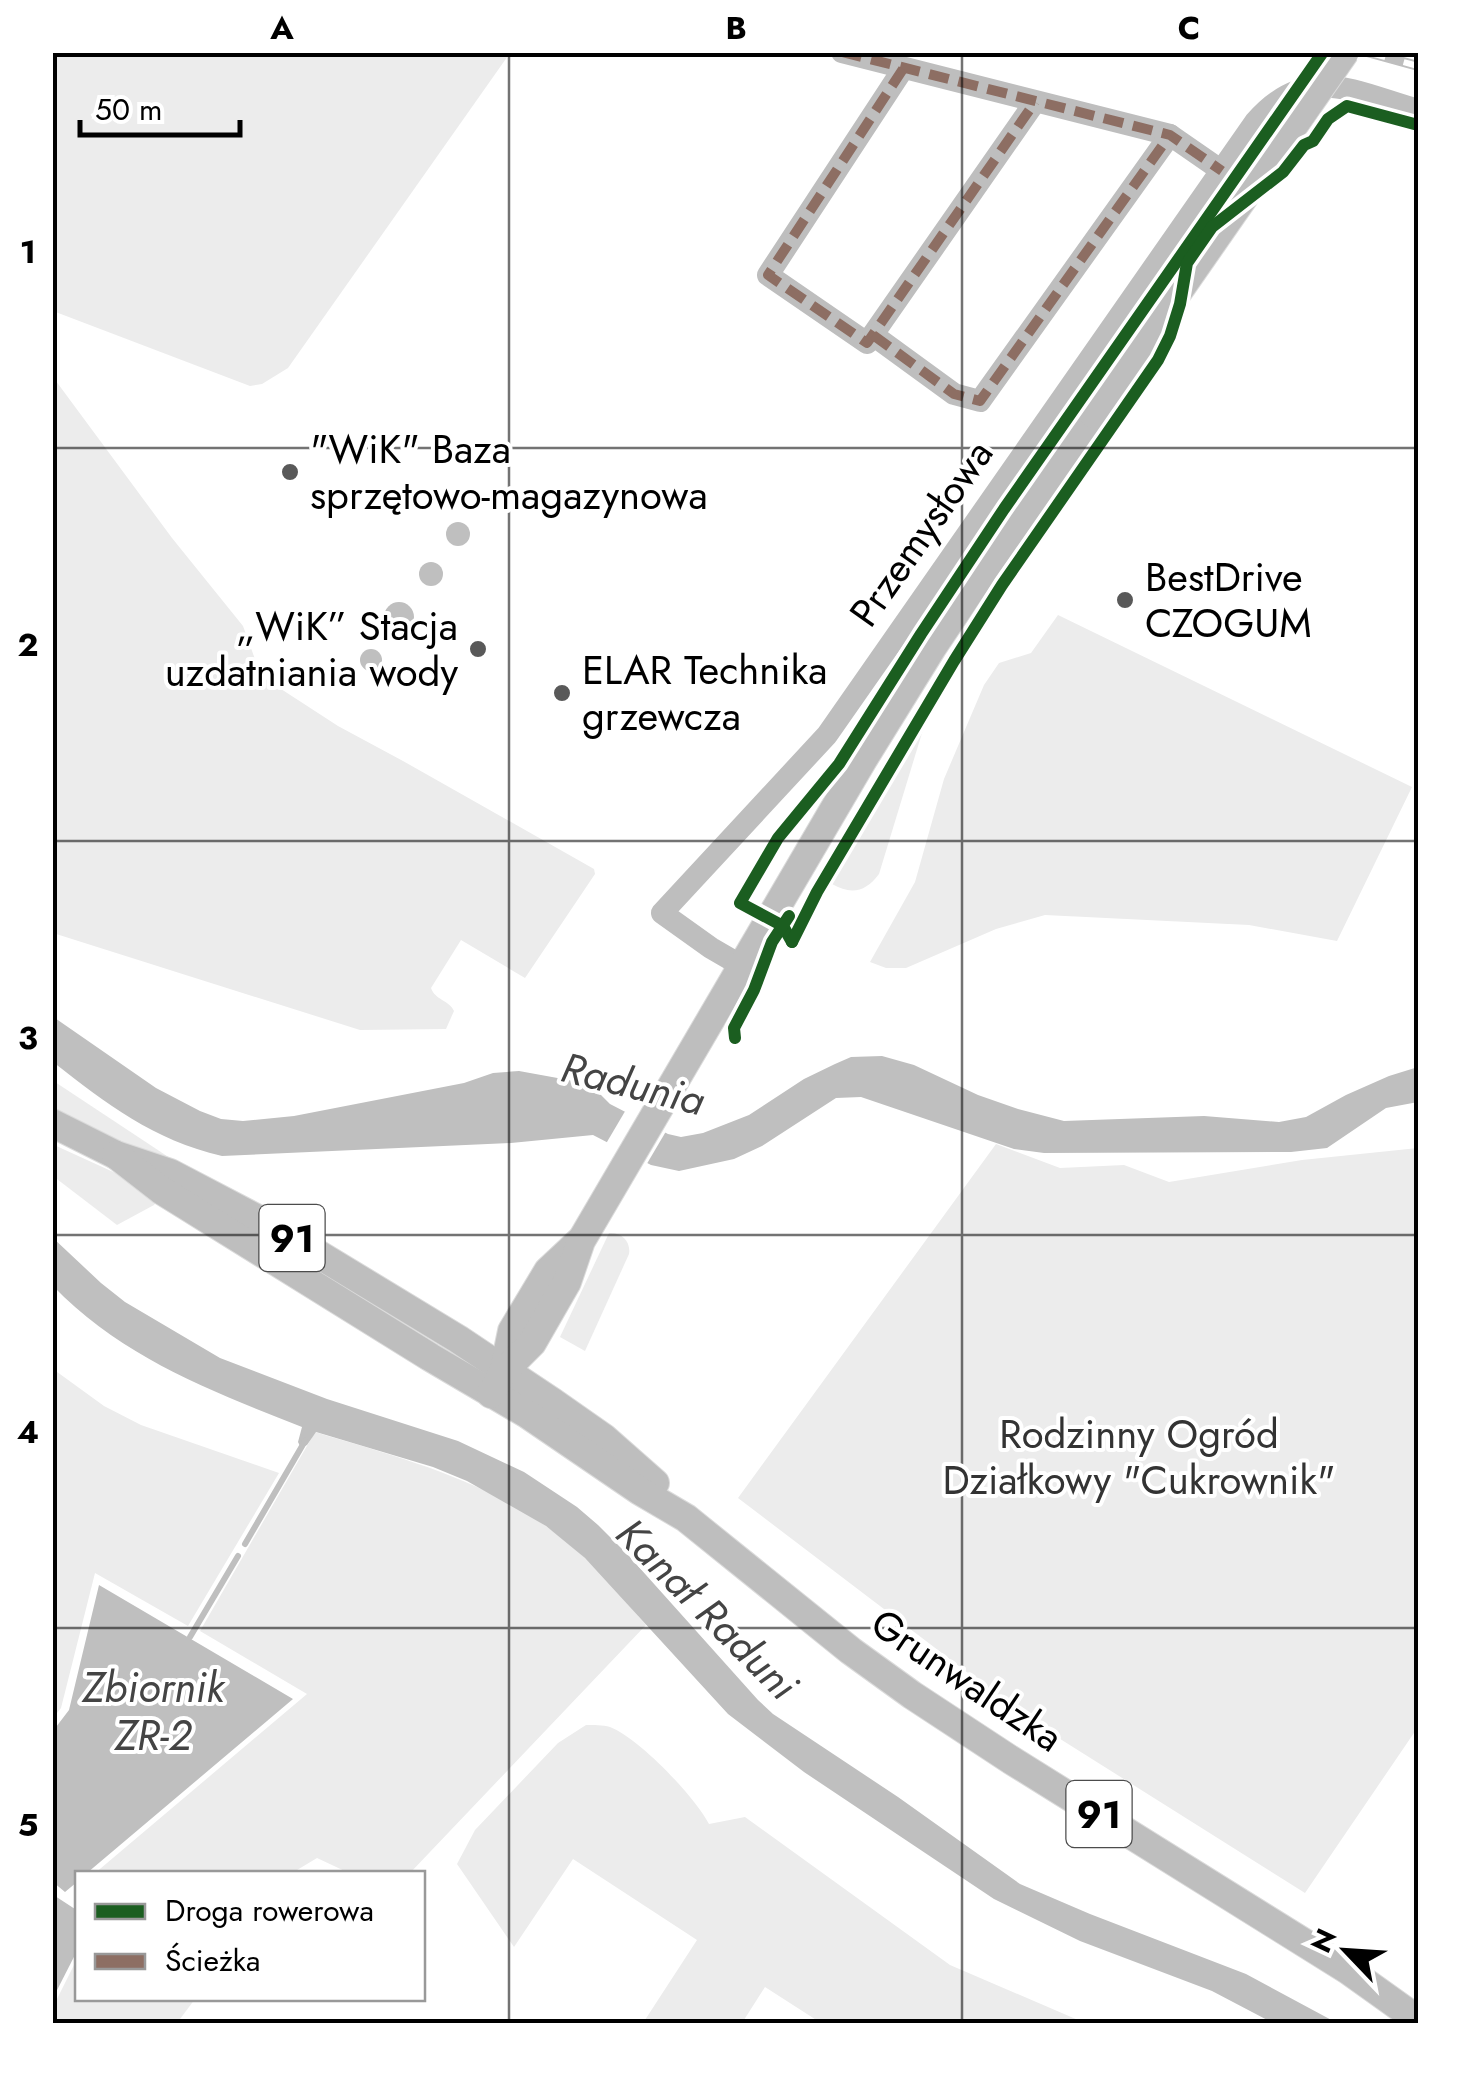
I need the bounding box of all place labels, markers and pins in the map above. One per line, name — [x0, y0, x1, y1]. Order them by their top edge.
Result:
place label: "WiK" Baza sprzętowo-magazynowa — [310, 420, 708, 524]
marker: "WiK" Baza sprzętowo-magazynowa — [279, 461, 301, 483]
place label: BestDrive CZOGUM — [1145, 548, 1312, 652]
marker: BestDrive CZOGUM — [1114, 589, 1136, 611]
place label: „WiK” Stacja uzdatniania wody — [165, 597, 458, 701]
marker: „WiK” Stacja uzdatniania wody — [467, 638, 489, 660]
place label: ELAR Technika grzewcza — [582, 641, 828, 745]
marker: ELAR Technika grzewcza — [551, 682, 573, 704]

